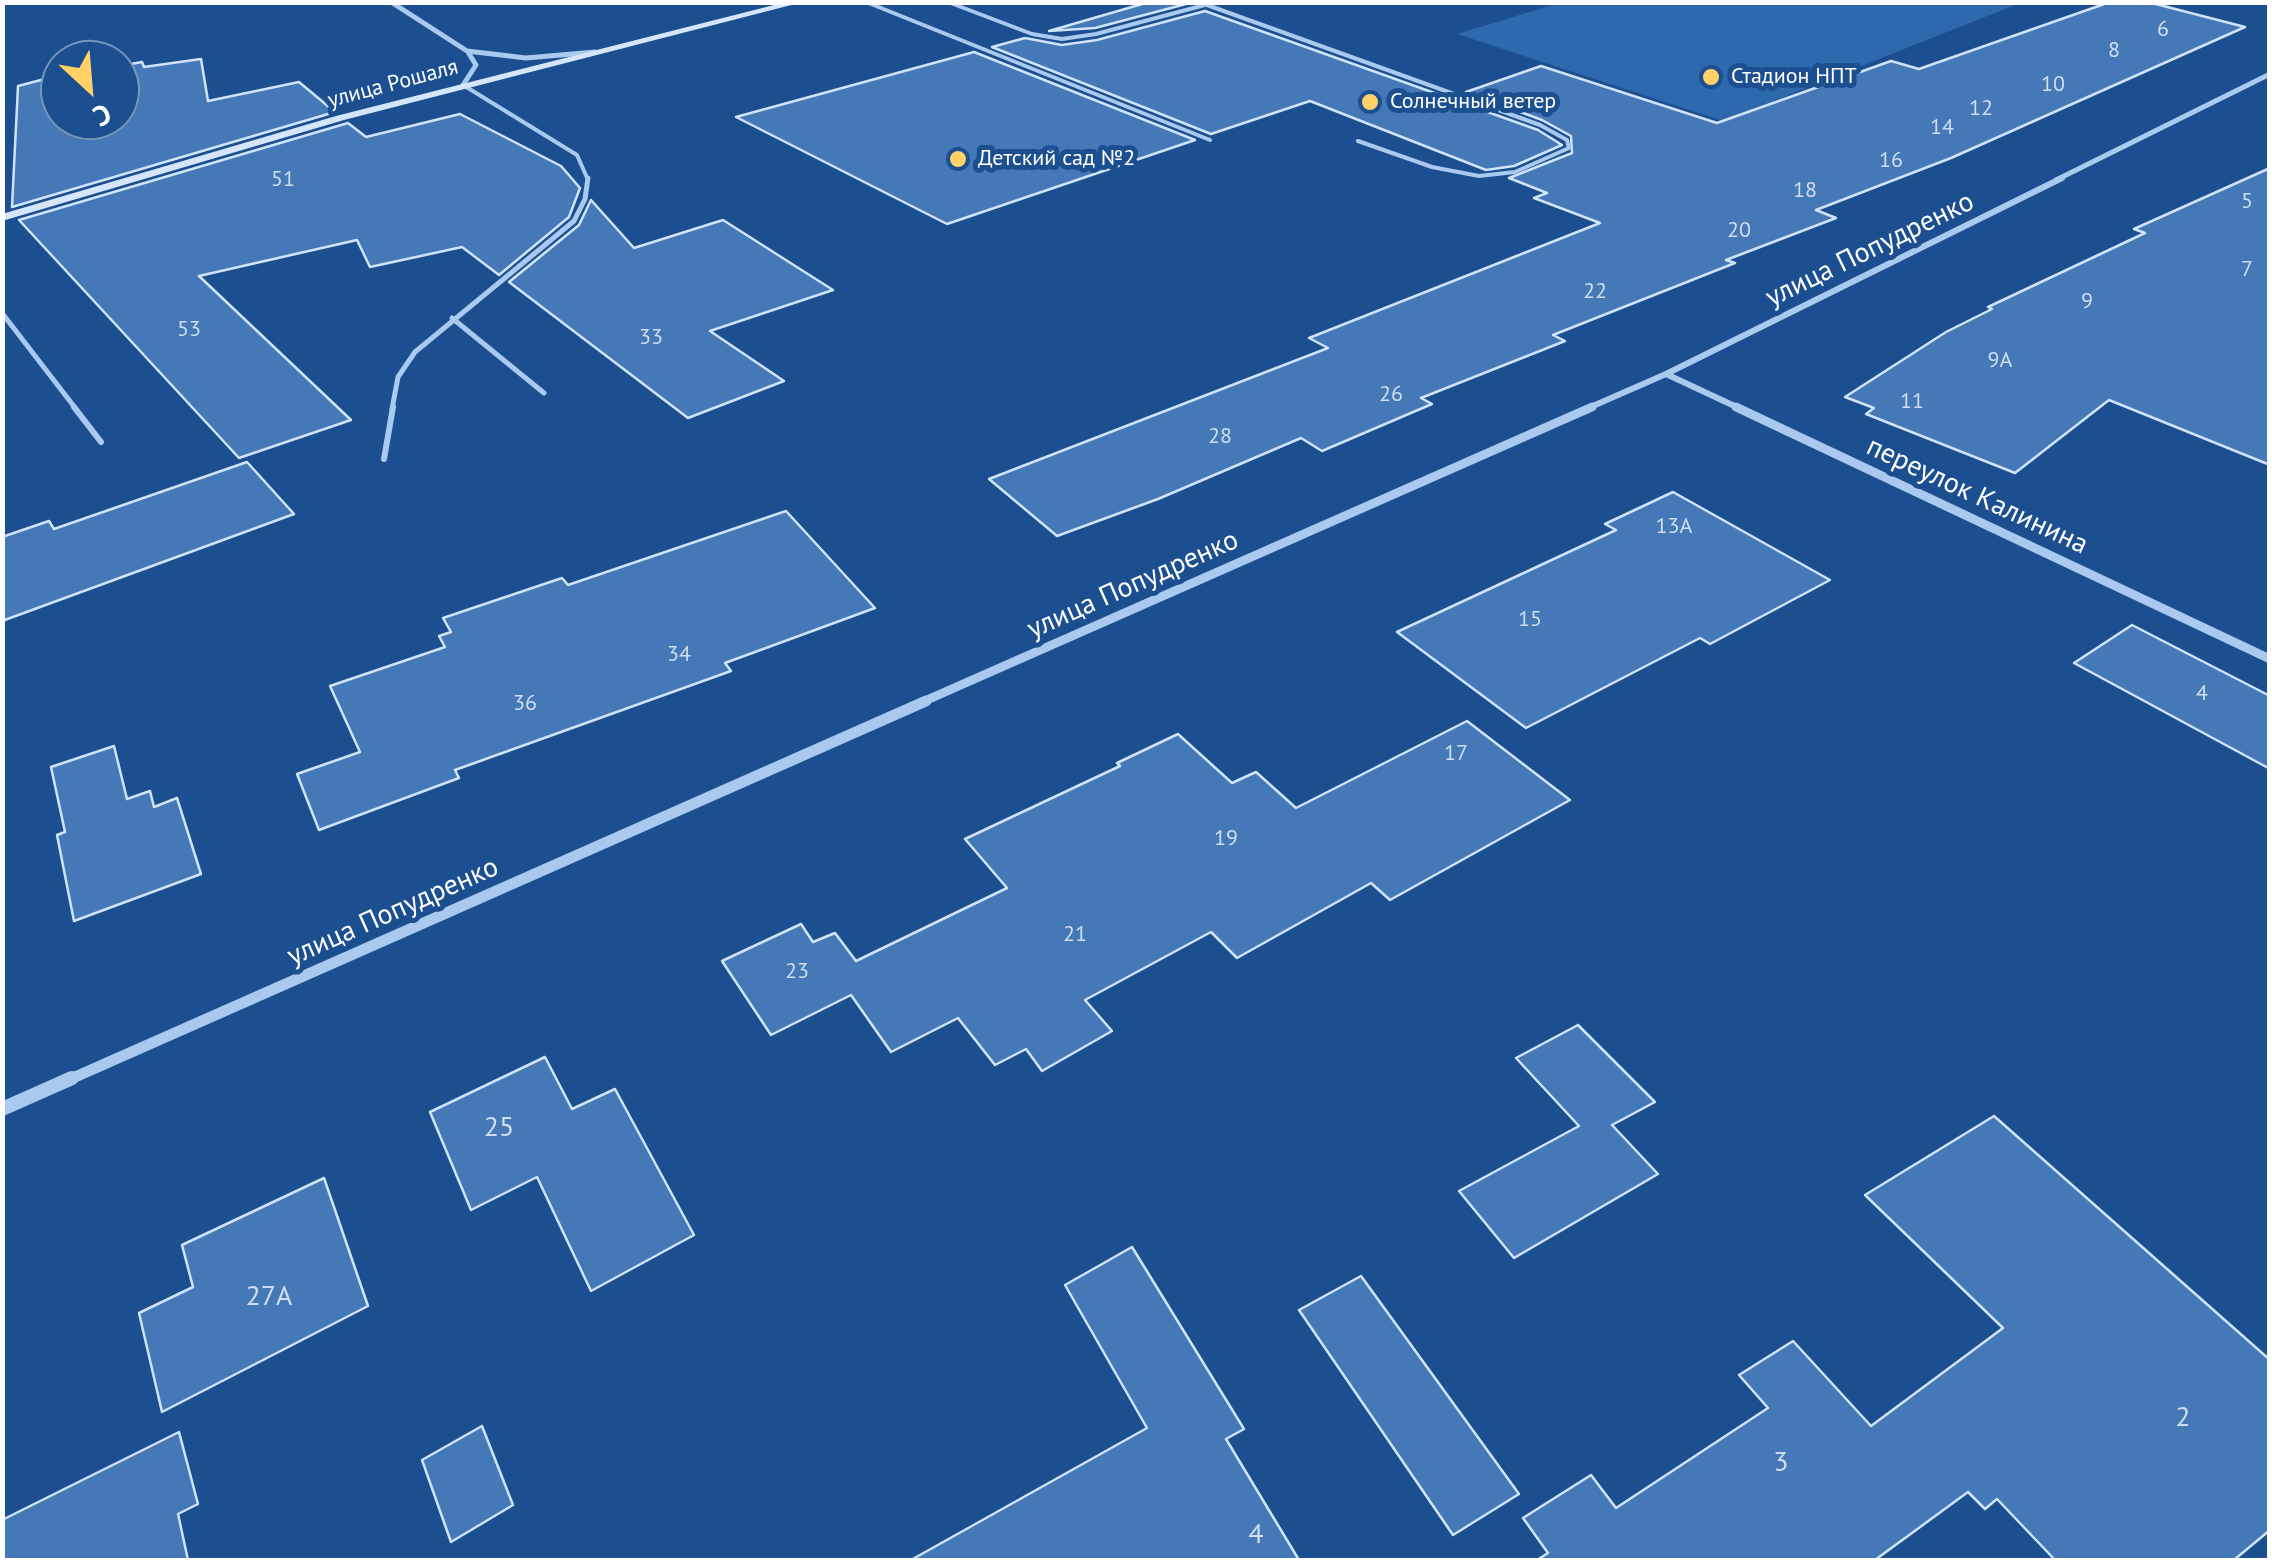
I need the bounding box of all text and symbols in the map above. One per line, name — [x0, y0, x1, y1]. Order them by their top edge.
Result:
house number: 6 — [2157, 17, 2169, 43]
house number: 8 — [2108, 38, 2120, 64]
north arrow — [40, 40, 140, 140]
street label: улица Рошаля — [325, 54, 461, 114]
place label: Стадион НПТ — [1731, 64, 1857, 90]
marker: Стадион НПТ — [1700, 66, 1722, 88]
house number: 10 — [2041, 72, 2065, 98]
place label: Солнечный ветер — [1390, 89, 1556, 115]
marker: Солнечный ветер — [1359, 91, 1381, 113]
text: С — [87, 96, 118, 136]
house number: 12 — [1969, 96, 1993, 122]
house number: 14 — [1930, 115, 1954, 141]
place label: Детский сад №2 — [978, 146, 1135, 172]
marker: Детский сад №2 — [947, 148, 969, 170]
house number: 16 — [1879, 148, 1903, 174]
house number: 51 — [271, 167, 295, 193]
house number: 18 — [1793, 178, 1817, 204]
street label: улица Попудренко — [1760, 185, 1980, 315]
house number: 5 — [2241, 189, 2253, 215]
house number: 20 — [1727, 218, 1751, 244]
house number: 7 — [2241, 257, 2253, 283]
house number: 22 — [1583, 279, 1607, 305]
house number: 9 — [2081, 289, 2093, 315]
house number: 53 — [177, 317, 201, 343]
house number: 33 — [639, 325, 663, 351]
house number: 9А — [1988, 348, 2012, 374]
house number: 26 — [1379, 382, 1403, 408]
house number: 11 — [1900, 389, 1924, 415]
house number: 28 — [1208, 424, 1232, 450]
street label: переулок Калинина — [1861, 430, 2093, 562]
house number: 13А — [1656, 514, 1692, 540]
street label: улица Попудренко — [1022, 523, 1244, 647]
house number: 15 — [1518, 607, 1542, 633]
house number: 34 — [667, 642, 691, 668]
house number: 4 — [2196, 681, 2208, 707]
house number: 36 — [513, 691, 537, 717]
house number: 17 — [1444, 741, 1468, 767]
house number: 19 — [1214, 826, 1238, 852]
street label: улица Попудренко — [282, 850, 504, 974]
house number: 21 — [1063, 922, 1087, 948]
house number: 23 — [785, 959, 809, 985]
house number: 25 — [484, 1111, 514, 1145]
house number: 27А — [246, 1280, 292, 1314]
house number: 2 — [2175, 1401, 2191, 1435]
house number: 3 — [1773, 1446, 1789, 1480]
house number: 4 — [1248, 1518, 1264, 1552]

